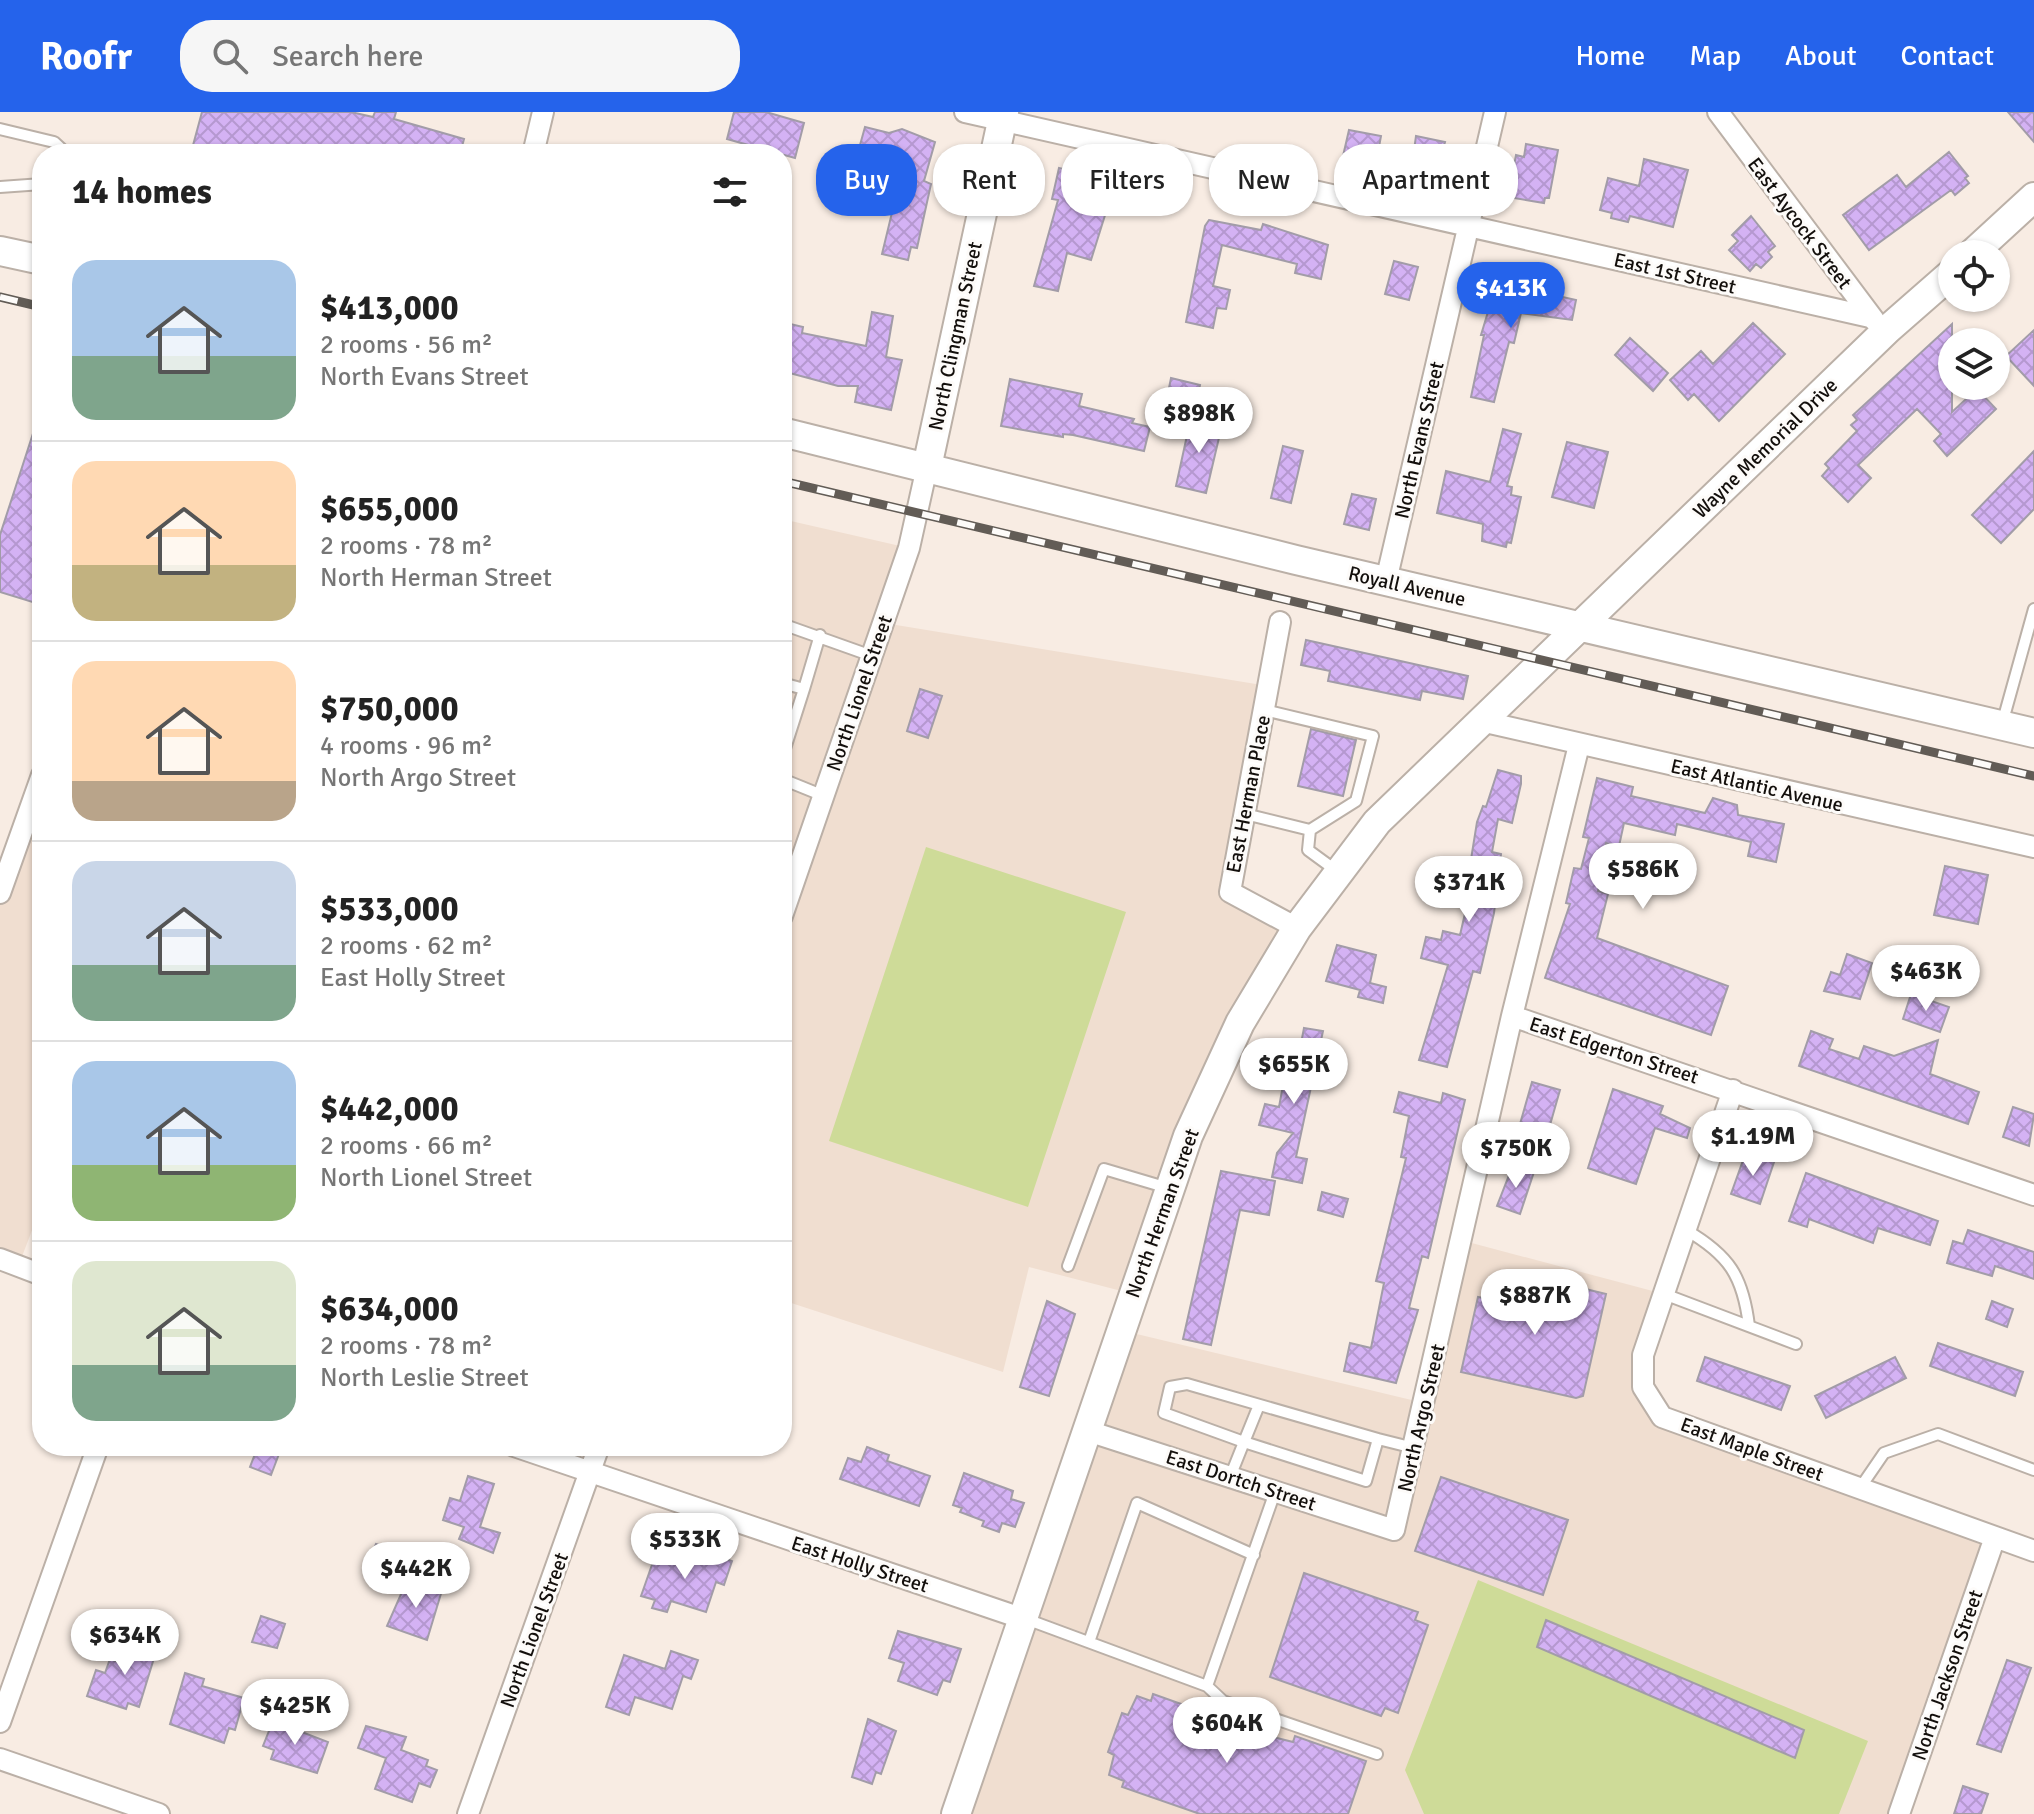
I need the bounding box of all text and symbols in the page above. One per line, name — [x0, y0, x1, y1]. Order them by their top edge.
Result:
search box — [180, 20, 740, 92]
text: Roofr — [40, 33, 132, 80]
icon: search — [208, 34, 252, 78]
text: Search here — [272, 38, 423, 75]
text: Home — [1576, 39, 1645, 73]
text: Map — [1689, 39, 1741, 73]
text: About — [1785, 39, 1857, 73]
text: Contact — [1901, 39, 1994, 73]
chip: Buy — [816, 144, 917, 216]
chip: Rent — [933, 144, 1045, 216]
chip: Filters — [1061, 144, 1193, 216]
chip: New — [1209, 144, 1318, 216]
chip: Apartment — [1334, 144, 1518, 216]
street label: East Aycock Street — [1742, 153, 1857, 294]
icon: filters — [708, 170, 752, 214]
text: 14 homes — [72, 171, 212, 213]
street label: North Clingman Street — [923, 239, 988, 433]
map controls — [1938, 240, 2010, 400]
button: locate — [1938, 240, 2010, 312]
street label: East 1st Street — [1611, 247, 1738, 300]
pin: $413K — [1455, 262, 1567, 330]
text: $413K — [1475, 272, 1547, 304]
text: $413,000 — [320, 287, 459, 329]
icon: home — [136, 292, 232, 388]
button: layers — [1938, 328, 2010, 400]
text: 2 rooms · 56 m² — [320, 329, 493, 361]
street label: North Evans Street — [1389, 359, 1450, 521]
text: North Evans Street — [320, 361, 529, 393]
street label: Wayne Memorial Drive — [1688, 373, 1843, 524]
pin: $898K — [1143, 387, 1255, 455]
text: $898K — [1163, 397, 1235, 429]
text: $655,000 — [320, 488, 459, 530]
icon: home — [136, 493, 232, 589]
text: 2 rooms · 78 m² — [320, 530, 493, 562]
street label: Royall Avenue — [1346, 561, 1468, 612]
text: North Herman Street — [320, 562, 552, 594]
street label: North Lionel Street — [821, 612, 898, 774]
text: $750,000 — [320, 688, 459, 730]
icon: home — [136, 693, 232, 789]
street label: East Herman Place — [1221, 713, 1276, 875]
text: 4 rooms · 96 m² — [320, 730, 493, 762]
street label: East Atlantic Avenue — [1668, 753, 1846, 817]
text: North Argo Street — [320, 762, 516, 794]
pin: $586K — [1587, 843, 1699, 911]
text: $586K — [1607, 853, 1679, 885]
pin: $371K — [1413, 856, 1525, 924]
text: $371K — [1433, 866, 1505, 898]
text: $533,000 — [320, 888, 459, 930]
icon: home — [136, 893, 232, 989]
text: 2 rooms · 62 m² — [320, 930, 493, 962]
pin: $463K — [1870, 945, 1982, 1013]
text: $463K — [1890, 955, 1962, 987]
text: East Holly Street — [320, 962, 505, 994]
street label: East Edgerton Street — [1526, 1011, 1701, 1090]
pin: $655K — [1238, 1038, 1350, 1106]
text: $655K — [1258, 1048, 1330, 1080]
text: $442,000 — [320, 1088, 459, 1130]
icon: home — [136, 1093, 232, 1189]
pin: $1.19M — [1688, 1110, 1818, 1178]
text: $1.19M — [1710, 1120, 1796, 1152]
pin: $750K — [1460, 1122, 1572, 1190]
street label: North Herman Street — [1120, 1125, 1205, 1301]
text: 2 rooms · 66 m² — [320, 1130, 493, 1162]
text: $750K — [1480, 1132, 1552, 1164]
text: North Lionel Street — [320, 1162, 532, 1194]
pin: $887K — [1479, 1269, 1591, 1337]
text: $887K — [1499, 1279, 1571, 1311]
text: $634,000 — [320, 1288, 459, 1330]
icon: home — [136, 1293, 232, 1389]
text: 2 rooms · 78 m² — [320, 1330, 493, 1362]
street label: North Argo Street — [1392, 1342, 1451, 1494]
text: North Leslie Street — [320, 1362, 529, 1394]
street label: East Maple Street — [1677, 1412, 1827, 1487]
street label: East Dortch Street — [1163, 1444, 1319, 1517]
pin: $533K — [629, 1513, 741, 1581]
text: $533K — [649, 1523, 721, 1555]
street label: East Holly Street — [788, 1531, 931, 1598]
pin: $442K — [360, 1542, 472, 1610]
street label: North Lionel Street — [495, 1549, 574, 1711]
text: $442K — [380, 1552, 452, 1584]
street label: North Jackson Street — [1907, 1587, 1988, 1764]
pin: $634K — [69, 1609, 181, 1677]
text: $634K — [89, 1619, 161, 1651]
pin: $425K — [239, 1679, 351, 1747]
text: $425K — [259, 1689, 331, 1721]
pin: $604K — [1171, 1697, 1283, 1765]
text: $604K — [1191, 1707, 1263, 1739]

